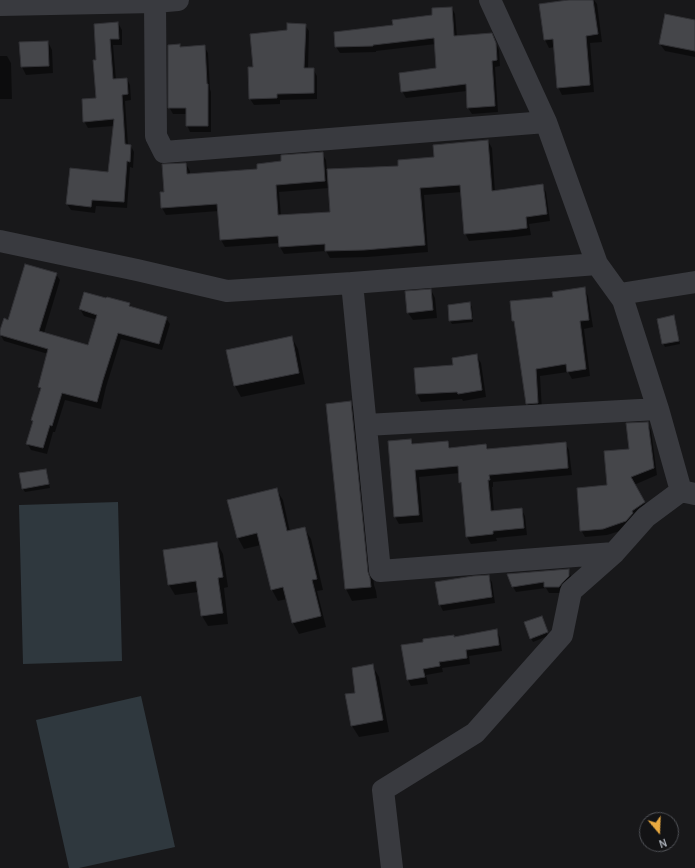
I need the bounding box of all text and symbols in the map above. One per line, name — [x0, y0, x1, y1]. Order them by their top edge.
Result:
north arrow — [639, 812, 679, 852]
text: N — [657, 835, 669, 850]

